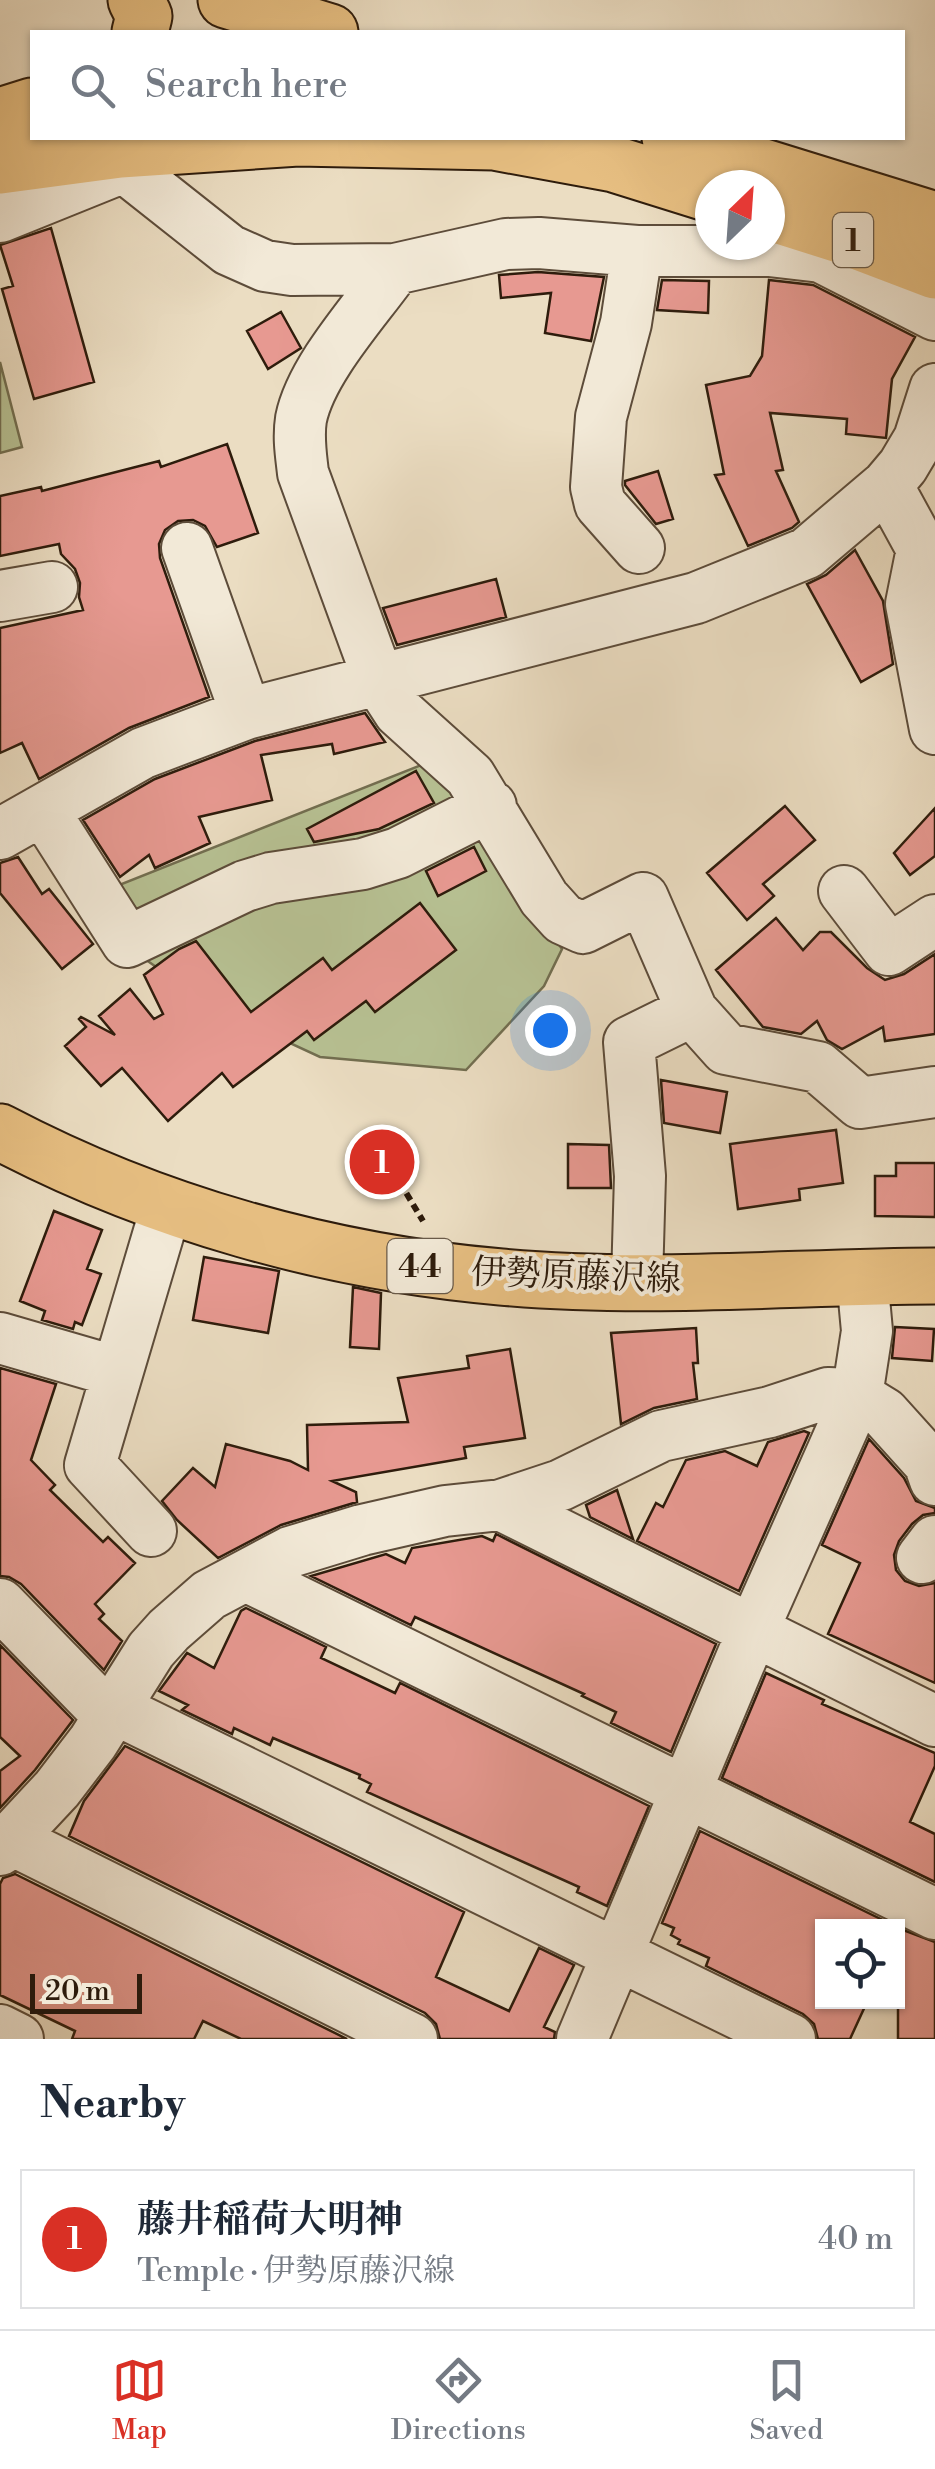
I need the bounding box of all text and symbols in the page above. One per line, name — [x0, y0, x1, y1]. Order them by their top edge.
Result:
search box — [30, 30, 905, 140]
icon: search — [65, 58, 120, 113]
text: Search here — [145, 62, 348, 109]
north arrow — [695, 170, 785, 260]
road number: 1 — [833, 213, 873, 267]
your location — [525, 1005, 576, 1056]
pin: 1 — [350, 1124, 414, 1200]
road number: 44 — [388, 1239, 452, 1293]
street label: 伊勢原藤沢線 — [470, 1251, 682, 1302]
map controls — [815, 1919, 905, 2009]
button: locate — [815, 1919, 905, 2009]
scale bar — [30, 1969, 142, 2014]
text: 20 m — [45, 1974, 110, 2009]
text: Nearby — [40, 2078, 185, 2131]
text: 藤井稲荷大明神 — [137, 2197, 403, 2244]
text: 1 — [67, 2219, 82, 2259]
text: 40 m — [818, 2219, 893, 2259]
text: Temple · 伊勢原藤沢線 — [137, 2251, 455, 2291]
tab: Map — [112, 2353, 167, 2448]
tab: Directions — [391, 2353, 526, 2448]
tab: Saved — [750, 2353, 823, 2448]

